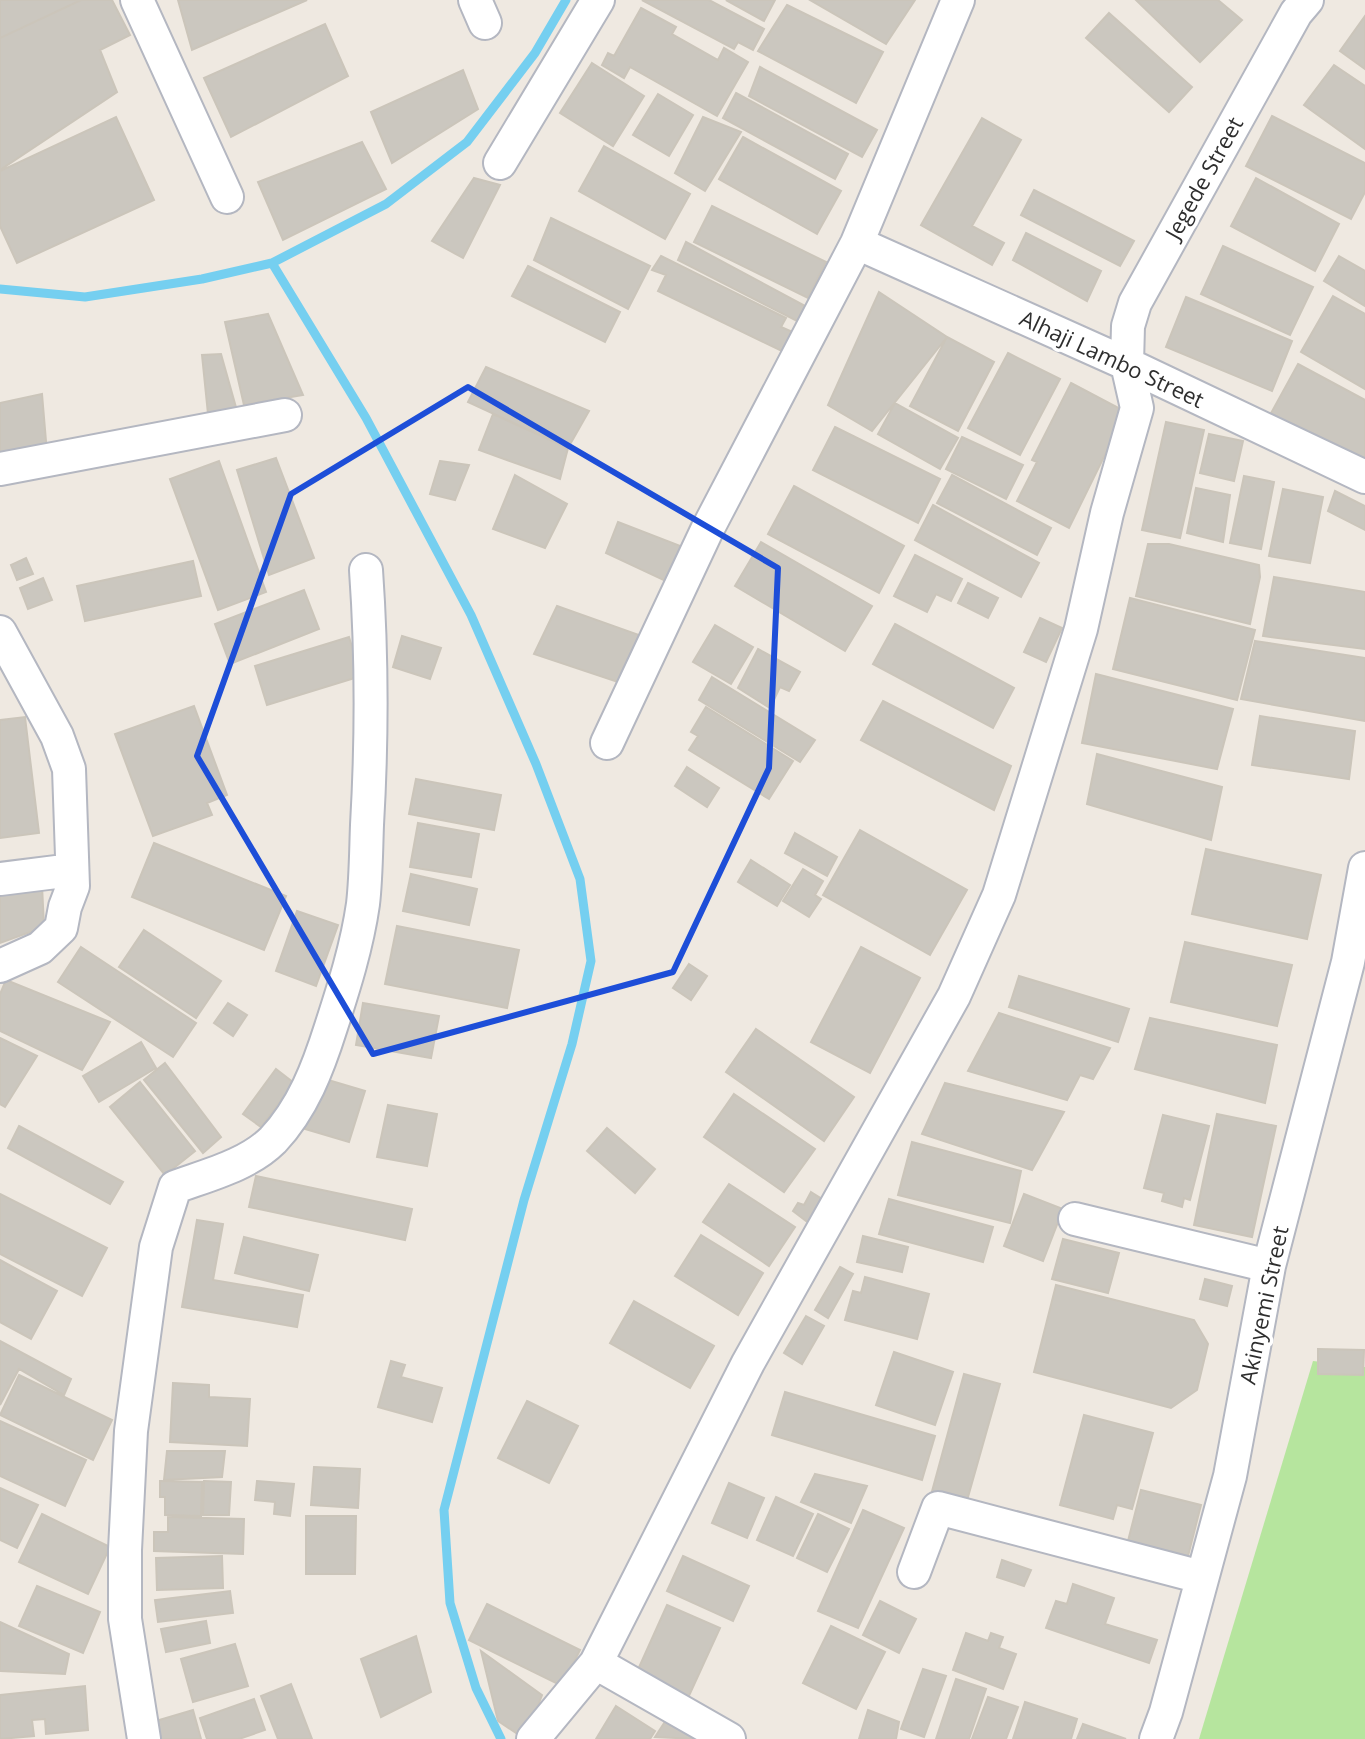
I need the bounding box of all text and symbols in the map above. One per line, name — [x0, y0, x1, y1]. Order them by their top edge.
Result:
street label: Jegede Street — [1156, 111, 1249, 246]
street label: Alhaji Lambo Street — [1015, 302, 1210, 414]
street label: Akinyemi Street — [1232, 1223, 1294, 1387]

